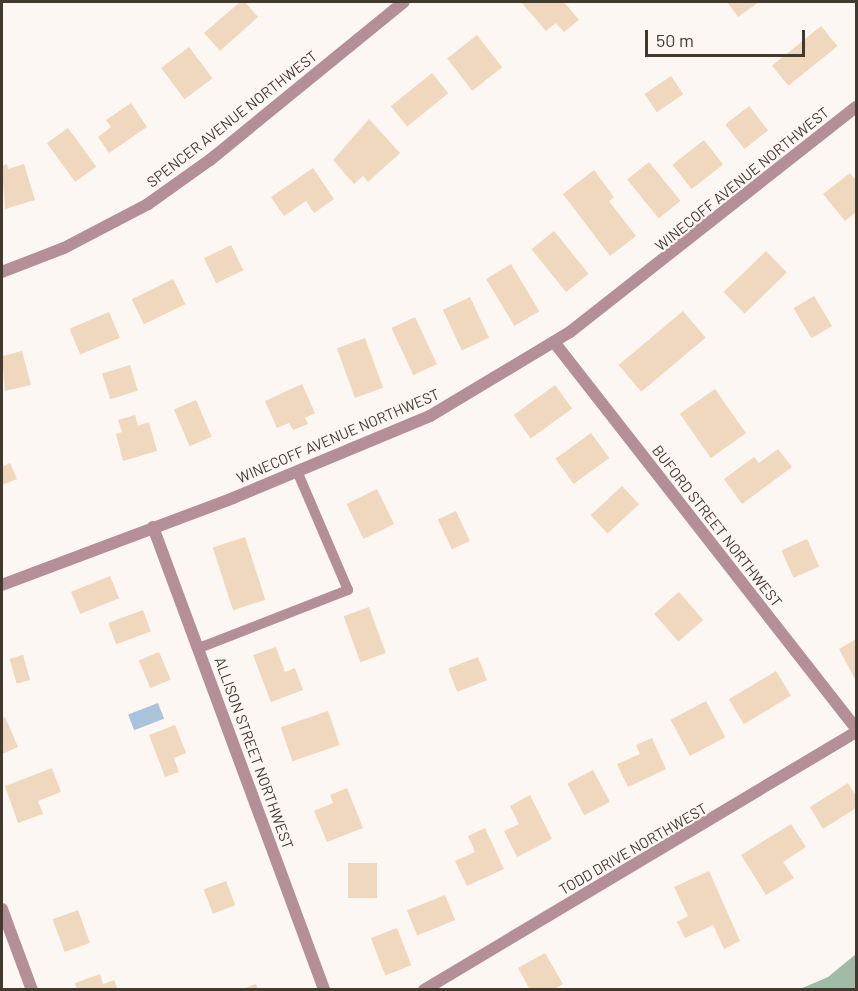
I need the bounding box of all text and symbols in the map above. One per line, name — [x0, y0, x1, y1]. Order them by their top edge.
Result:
scale bar — [648, 18, 808, 56]
text: 50 m — [656, 29, 694, 51]
street label: SPENCER AVENUE NORTHWEST — [143, 47, 321, 191]
street label: WINECOFF AVENUE NORTHWEST — [651, 103, 833, 255]
street label: WINECOFF AVENUE NORTHWEST — [234, 385, 442, 487]
street label: BUFORD STREET NORTHWEST — [648, 442, 786, 610]
street label: ALLISON STREET NORTHWEST — [211, 654, 297, 852]
street label: TODD DRIVE NORTHWEST — [556, 799, 710, 899]

